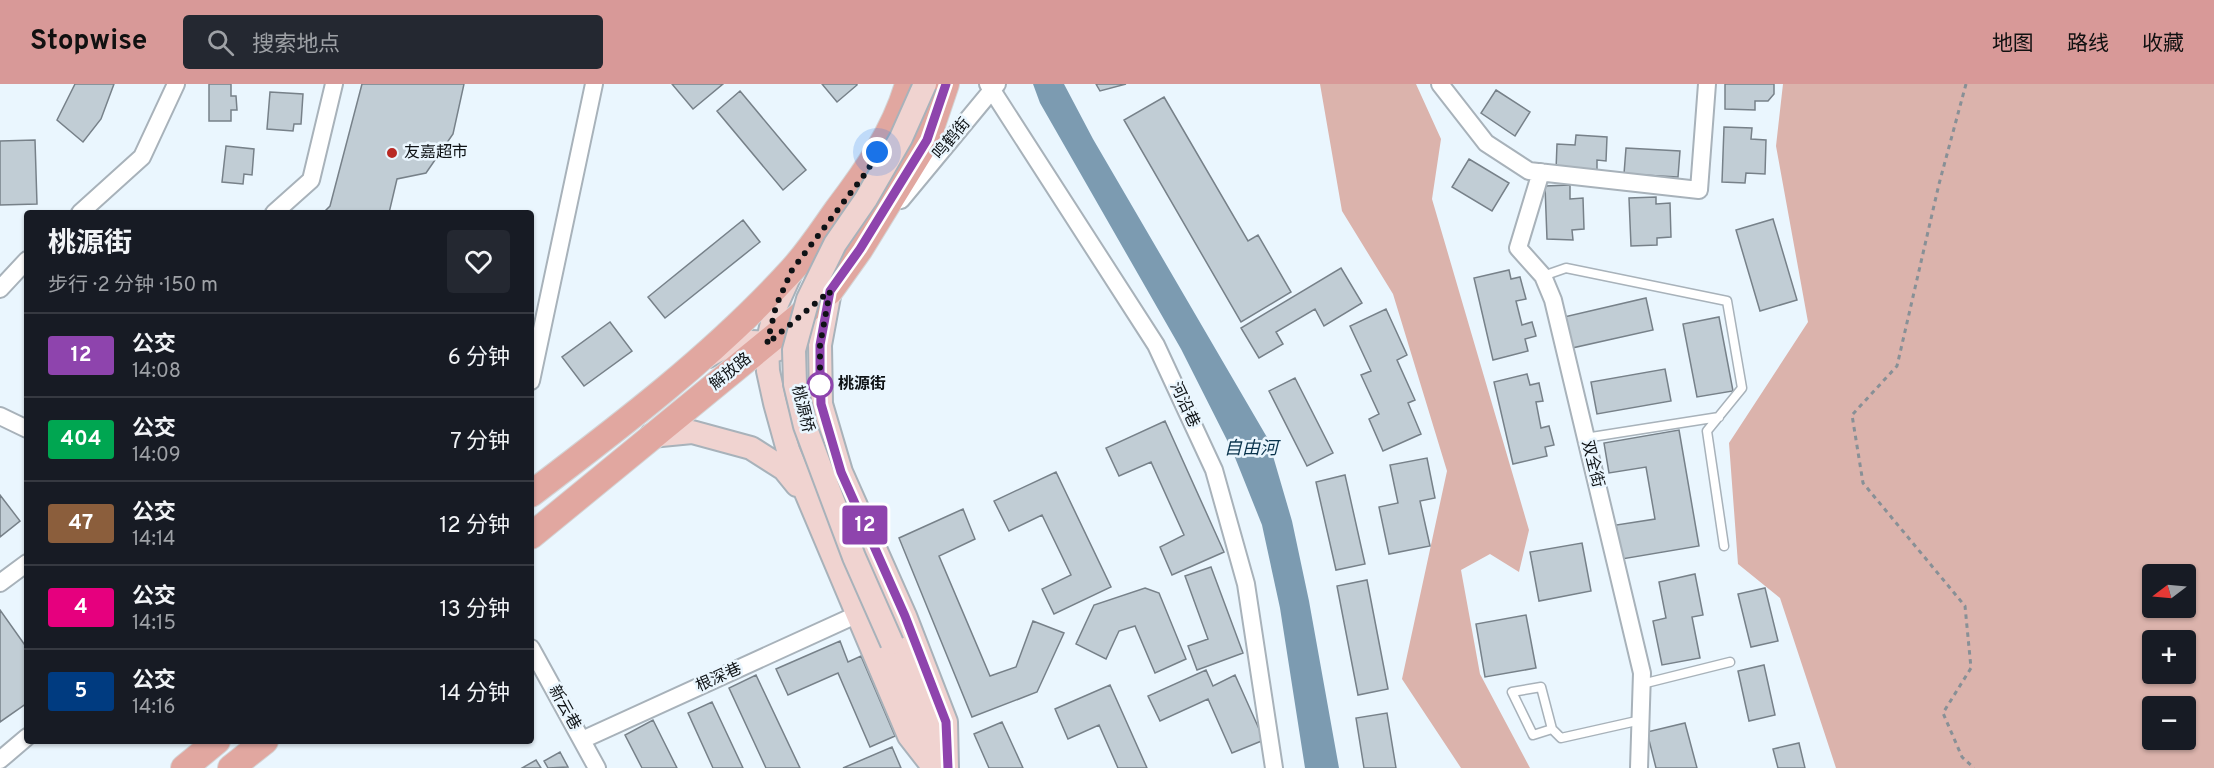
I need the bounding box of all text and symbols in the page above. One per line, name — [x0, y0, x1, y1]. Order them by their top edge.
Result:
search box — [183, 15, 603, 69]
text: Stopwise — [30, 24, 147, 60]
icon: search — [204, 26, 237, 59]
text: 地图 — [1992, 31, 2034, 58]
text: 路线 — [2067, 31, 2109, 58]
text: 收藏 — [2142, 31, 2184, 58]
text: 搜索地点 — [252, 32, 340, 59]
street label: 鸣鹤街 — [929, 114, 975, 164]
your location — [862, 137, 892, 167]
place label: 友嘉超市 — [404, 143, 468, 163]
marker: 友嘉超市 — [385, 146, 399, 160]
text: 桃源街 — [48, 227, 132, 263]
button: heart — [447, 230, 510, 293]
text: 步行 · 2 分钟 · 150 m — [48, 273, 218, 299]
text: 公交 — [132, 332, 176, 359]
text: 12 — [70, 342, 92, 369]
text: 6 分钟 — [448, 345, 510, 372]
street label: 解放路 — [706, 349, 756, 395]
text: 14:08 — [132, 359, 181, 385]
marker: 桃源街 — [807, 372, 833, 398]
place label: 桃源街 — [838, 375, 886, 395]
street label: 河沿巷 — [1165, 379, 1203, 431]
street label: 桃源桥 — [786, 383, 818, 435]
text: 公交 — [132, 416, 176, 443]
text: 404 — [61, 426, 101, 453]
text: 7 分钟 — [450, 429, 510, 456]
water label: 自由河 — [1224, 438, 1281, 461]
street label: 双全街 — [1576, 438, 1608, 490]
text: 14:09 — [132, 443, 181, 469]
text: 公交 — [132, 500, 176, 527]
line badge: 12 — [838, 506, 892, 544]
text: 47 — [69, 510, 93, 537]
text: 12 — [854, 512, 876, 539]
text: 12 分钟 — [439, 513, 510, 540]
text: 14:14 — [132, 527, 175, 553]
north arrow — [2142, 564, 2196, 618]
map controls — [2142, 564, 2196, 750]
text: 公交 — [132, 584, 176, 611]
text: 4 — [74, 594, 88, 621]
text: 13 分钟 — [439, 597, 510, 624]
text: 14:15 — [132, 611, 176, 637]
button: + — [2142, 630, 2196, 684]
street label: 根深巷 — [693, 659, 745, 697]
text: 公交 — [132, 668, 176, 695]
text: 5 — [75, 678, 87, 705]
text: 14 分钟 — [439, 681, 510, 708]
street label: 新云巷 — [544, 682, 584, 734]
text: 14:16 — [132, 695, 175, 721]
button: − — [2142, 696, 2196, 750]

